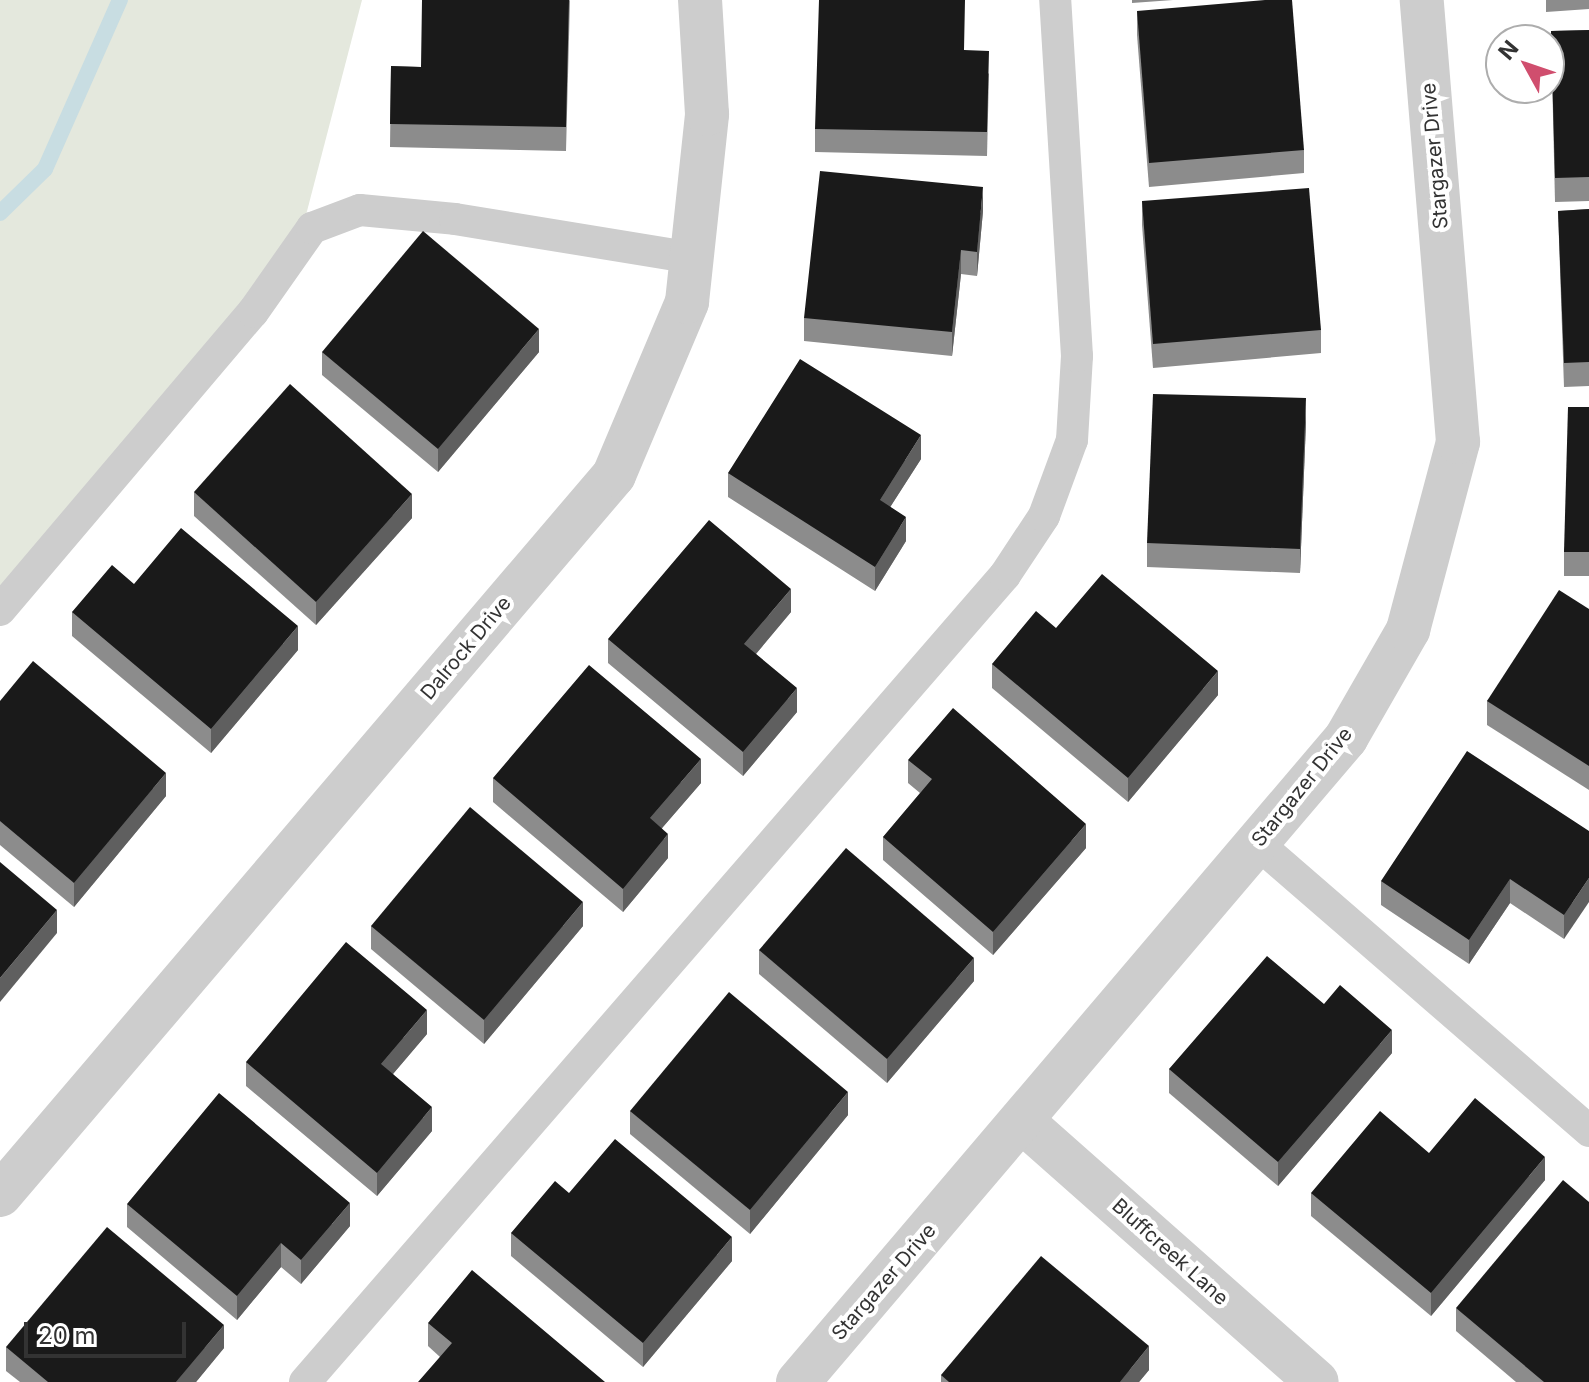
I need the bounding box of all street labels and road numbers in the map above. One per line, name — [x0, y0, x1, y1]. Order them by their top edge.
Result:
street label: Stargazer Drive — [1417, 82, 1453, 230]
street label: Dalrock Drive — [416, 592, 516, 704]
street label: Stargazer Drive — [1247, 722, 1357, 852]
street label: Bluffcreek Lane — [1107, 1194, 1233, 1310]
street label: Stargazer Drive — [827, 1219, 941, 1345]

